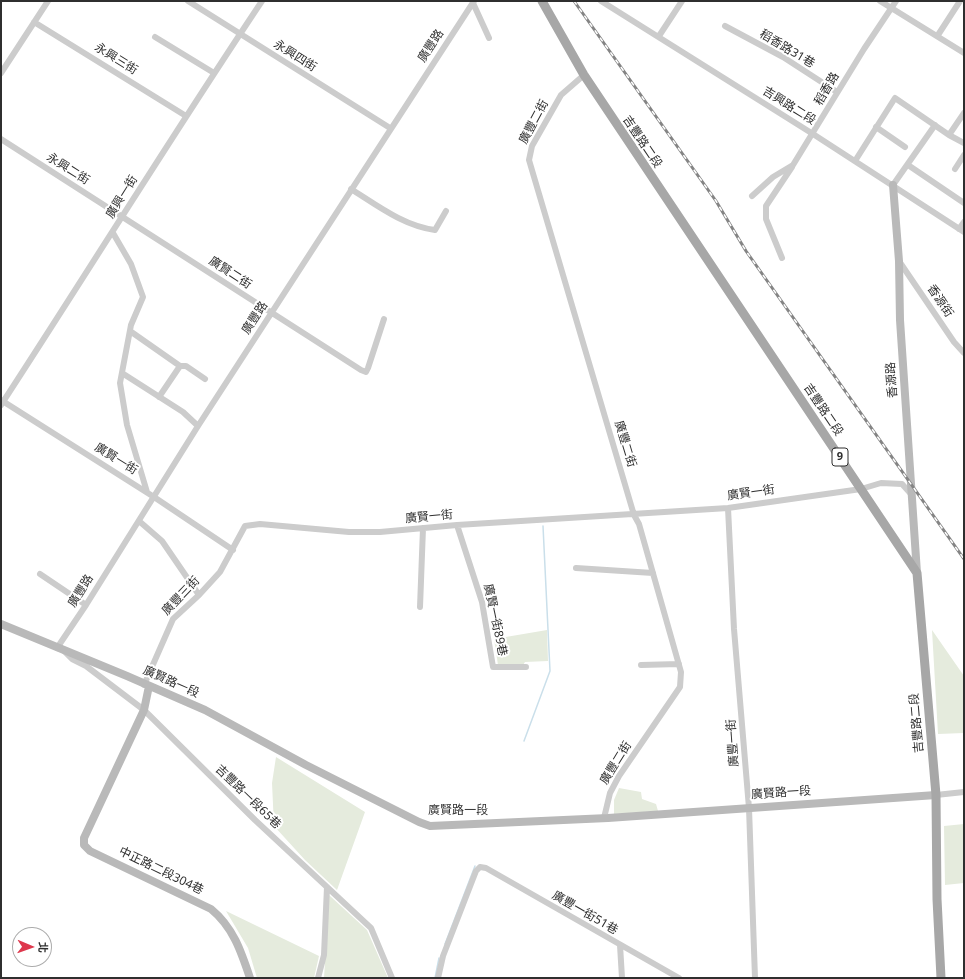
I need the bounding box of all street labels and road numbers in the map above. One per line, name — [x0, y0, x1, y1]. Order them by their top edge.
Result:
street label: 廣豐路 — [415, 27, 447, 65]
street label: 稻香路31巷 — [757, 27, 817, 71]
street label: 永興四街 — [271, 37, 319, 75]
street label: 永興三街 — [92, 40, 140, 78]
street label: 稻香路 — [812, 70, 842, 108]
street label: 吉興路二段 — [760, 84, 818, 128]
street label: 廣豐二街 — [516, 97, 552, 147]
street label: 吉豐路二段 — [619, 113, 665, 171]
street label: 永興二街 — [44, 150, 92, 188]
street label: 廣興一街 — [103, 173, 141, 221]
street label: 廣賢二街 — [206, 254, 254, 292]
street label: 香源街 — [924, 282, 956, 320]
street label: 廣豐路 — [239, 299, 271, 337]
street label: 香源路 — [884, 362, 900, 398]
street label: 吉豐路二段 — [800, 381, 846, 439]
street label: 廣豐二街 — [611, 419, 639, 469]
street label: 廣賢一街 — [92, 440, 140, 478]
road number: 9 — [832, 448, 848, 466]
street label: 廣賢一街 — [726, 483, 776, 503]
street label: 廣賢一街 — [404, 508, 454, 526]
street label: 廣豐路 — [65, 572, 97, 610]
street label: 廣豐三街 — [159, 574, 203, 618]
street label: 廣賢一街89巷 — [480, 582, 510, 658]
street label: 廣賢路一段 — [141, 663, 201, 701]
street label: 吉豐路二段 — [907, 692, 927, 754]
street label: 廣豐一街 — [724, 719, 742, 767]
street label: 廣豐二街 — [597, 739, 635, 787]
street label: 吉豐路一段65巷 — [212, 762, 284, 832]
street label: 廣賢路一段 — [751, 784, 811, 802]
street label: 廣賢路一段 — [428, 804, 488, 818]
street label: 中正路二段304巷 — [116, 844, 206, 898]
street label: 廣豐一街51巷 — [549, 888, 621, 938]

